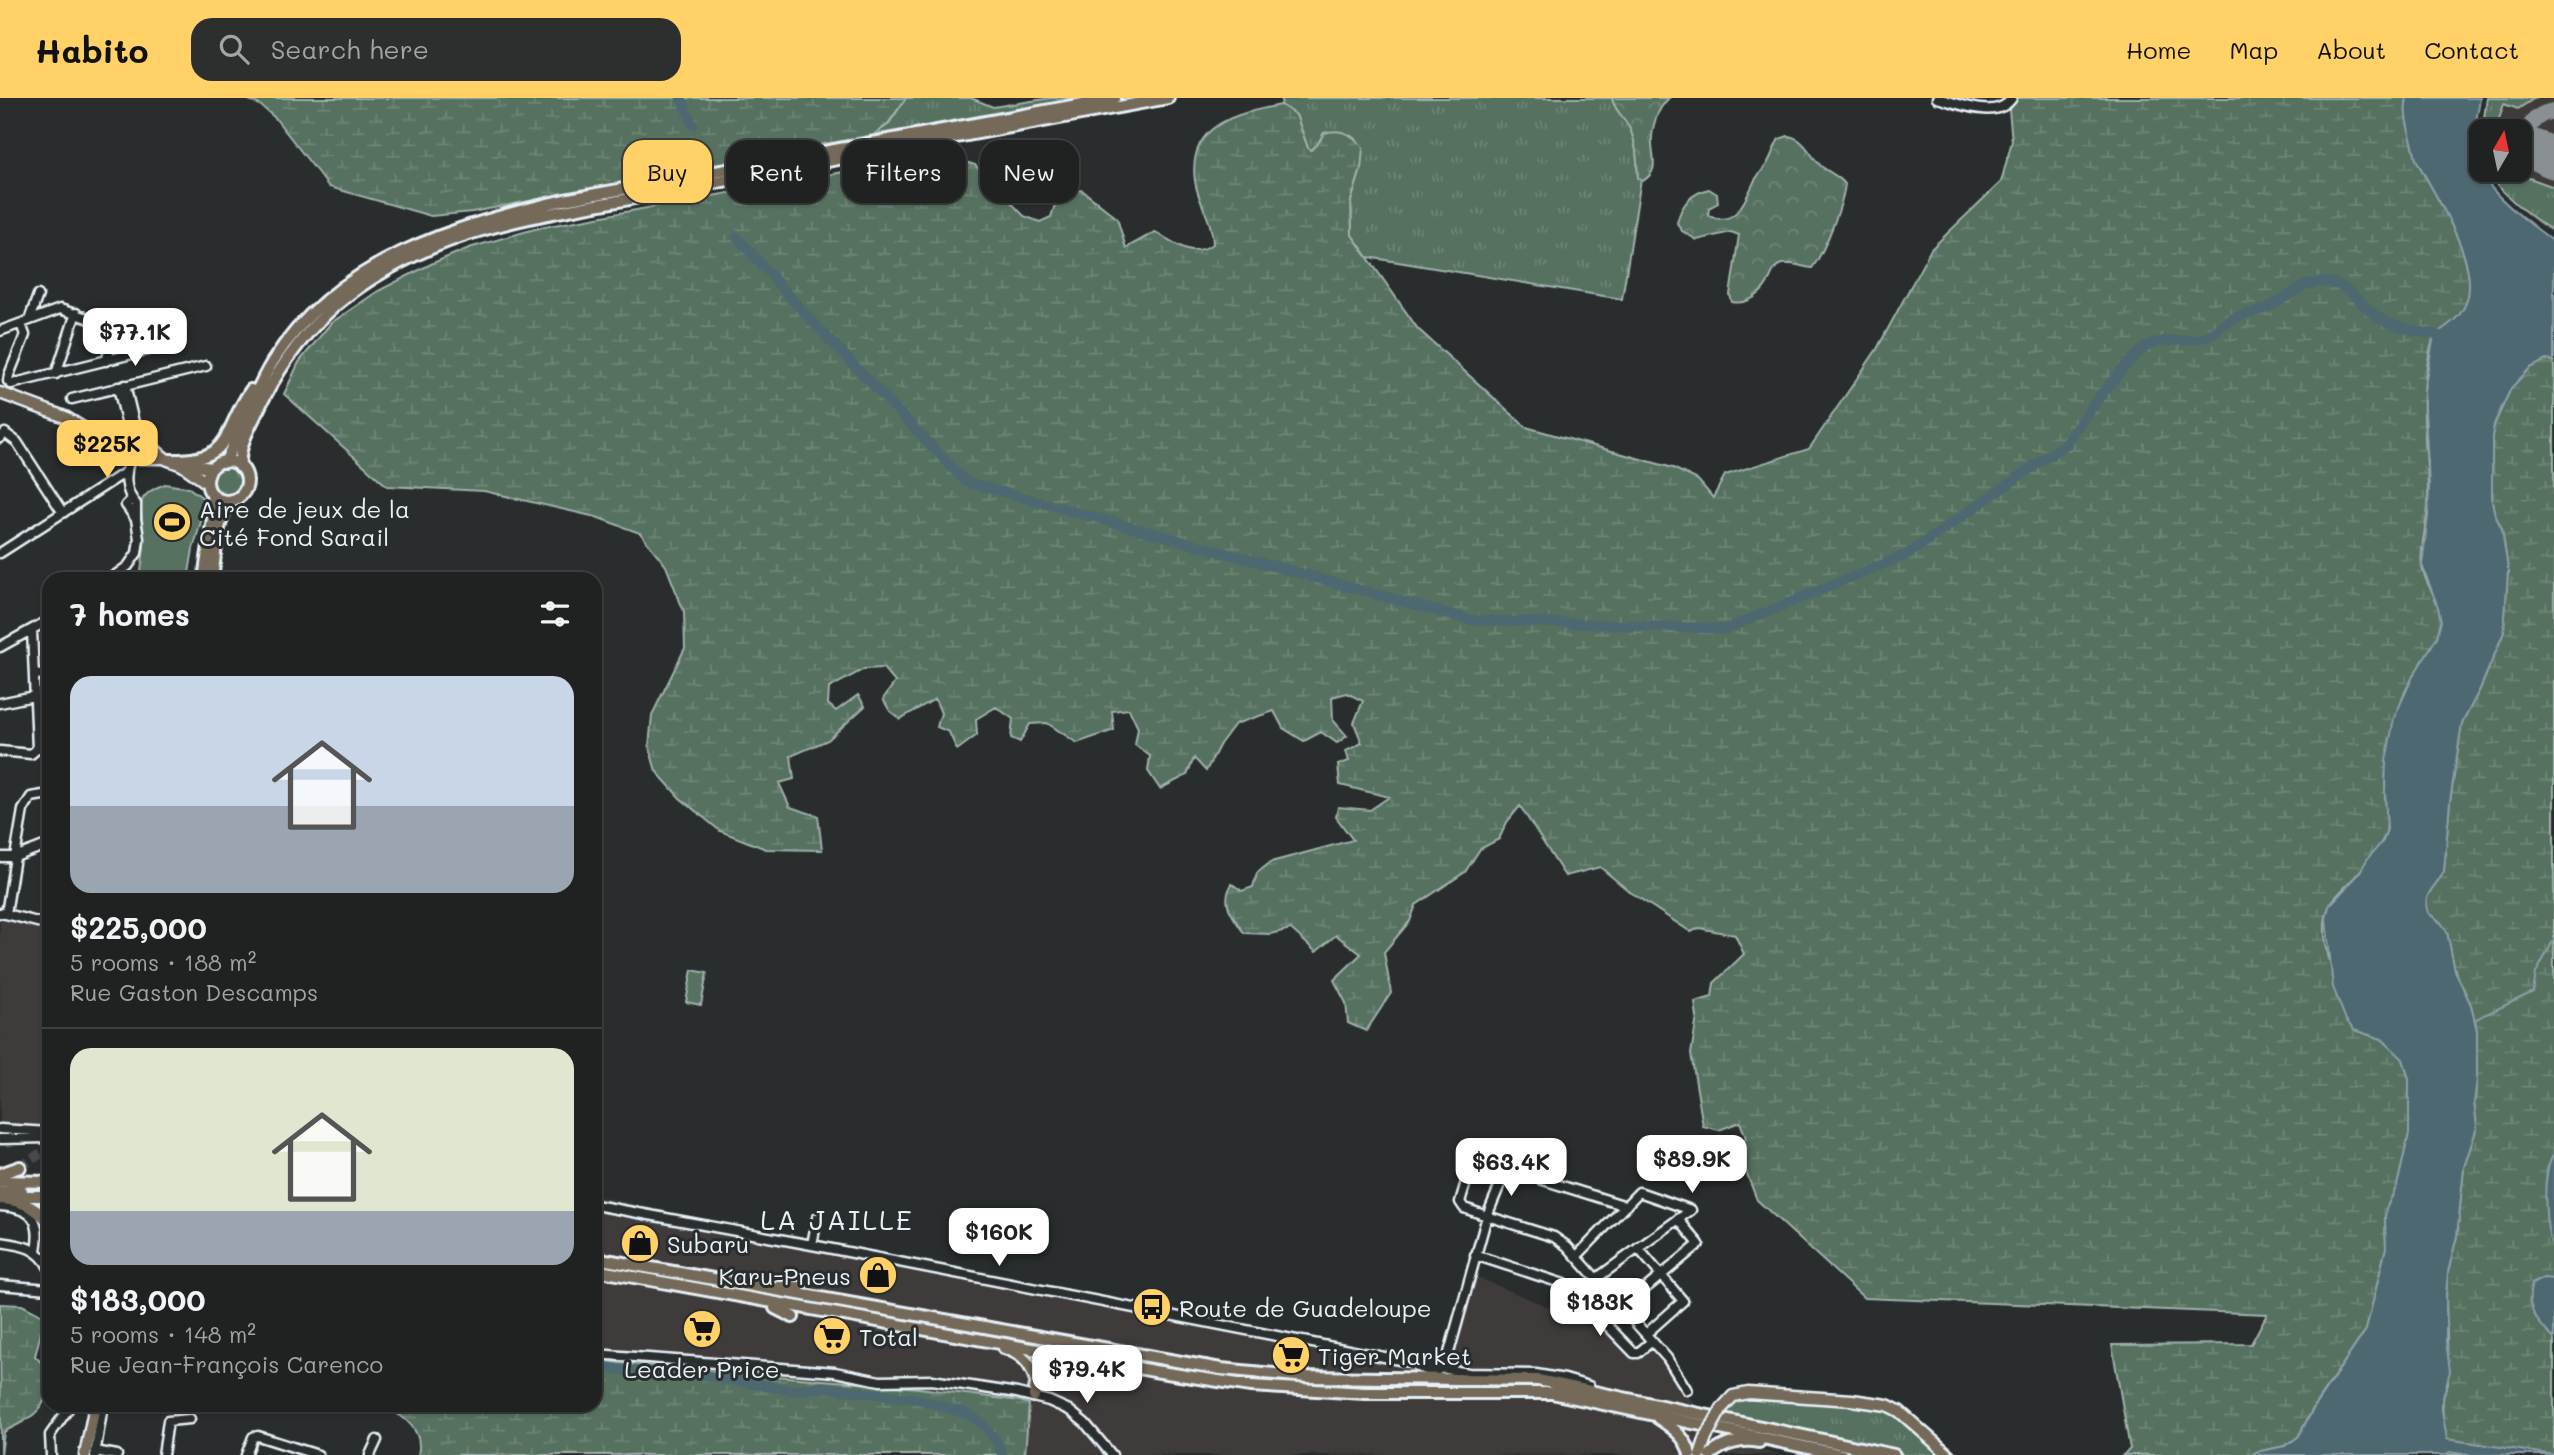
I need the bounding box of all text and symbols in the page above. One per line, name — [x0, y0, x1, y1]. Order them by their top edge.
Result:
search box — [191, 18, 681, 81]
text: Habito — [35, 28, 149, 71]
icon: search — [215, 30, 253, 68]
text: Search here — [271, 32, 429, 66]
text: Home — [2126, 34, 2191, 65]
text: Map — [2229, 34, 2278, 65]
text: About — [2316, 34, 2386, 65]
text: Contact — [2424, 34, 2519, 65]
north arrow — [2469, 119, 2532, 182]
map controls — [2469, 119, 2532, 182]
chip: Buy — [623, 140, 712, 203]
chip: Rent — [726, 140, 828, 203]
chip: Filters — [842, 140, 966, 203]
chip: New — [980, 140, 1079, 203]
pin: $77.1K — [78, 308, 192, 368]
text: $77.1K — [99, 316, 171, 346]
pin: $225K — [58, 420, 156, 480]
text: $225K — [73, 428, 141, 458]
place label: Aire de jeux de la Cité Fond Sarail — [199, 493, 410, 552]
sports icon: Aire de jeux de la Cité Fond Sarail — [151, 501, 193, 543]
text: 7 homes — [70, 594, 190, 634]
icon: filters — [536, 595, 574, 633]
icon: home — [259, 722, 385, 848]
text: $225,000 — [70, 907, 207, 947]
text: 5 rooms · 188 m² — [70, 947, 256, 977]
text: Rue Gaston Descamps — [70, 977, 318, 1007]
icon: home — [259, 1094, 385, 1220]
pin: $89.9K — [1635, 1136, 1749, 1195]
pin: $63.4K — [1454, 1138, 1568, 1198]
text: $89.9K — [1653, 1143, 1731, 1173]
text: $63.4K — [1472, 1146, 1550, 1176]
district label: LA JAILLE — [760, 1201, 914, 1237]
pin: $160K — [950, 1208, 1048, 1268]
text: $160K — [965, 1216, 1033, 1246]
shop icon: Subaru — [619, 1222, 661, 1264]
place label: Subaru — [667, 1228, 749, 1259]
shop icon: Karu-Pneus — [857, 1254, 899, 1296]
place label: Karu-Pneus — [719, 1260, 851, 1291]
pin: $183K — [1551, 1278, 1649, 1338]
text: $183,000 — [70, 1279, 206, 1319]
bus stop icon: Route de Guadeloupe — [1131, 1286, 1173, 1328]
text: $183K — [1566, 1286, 1634, 1316]
place label: Route de Guadeloupe — [1179, 1292, 1432, 1323]
supermarket icon: Leader Price — [681, 1308, 723, 1350]
supermarket icon: Total — [811, 1315, 853, 1357]
text: 5 rooms · 148 m² — [70, 1319, 256, 1349]
place label: Total — [859, 1321, 918, 1352]
supermarket icon: Tiger Market — [1270, 1334, 1312, 1376]
place label: Tiger Market — [1318, 1340, 1472, 1371]
pin: $79.4K — [1030, 1346, 1144, 1405]
text: Rue Jean-François Carenco — [70, 1349, 383, 1379]
place label: Leader Price — [624, 1353, 780, 1384]
text: $79.4K — [1048, 1353, 1126, 1383]

